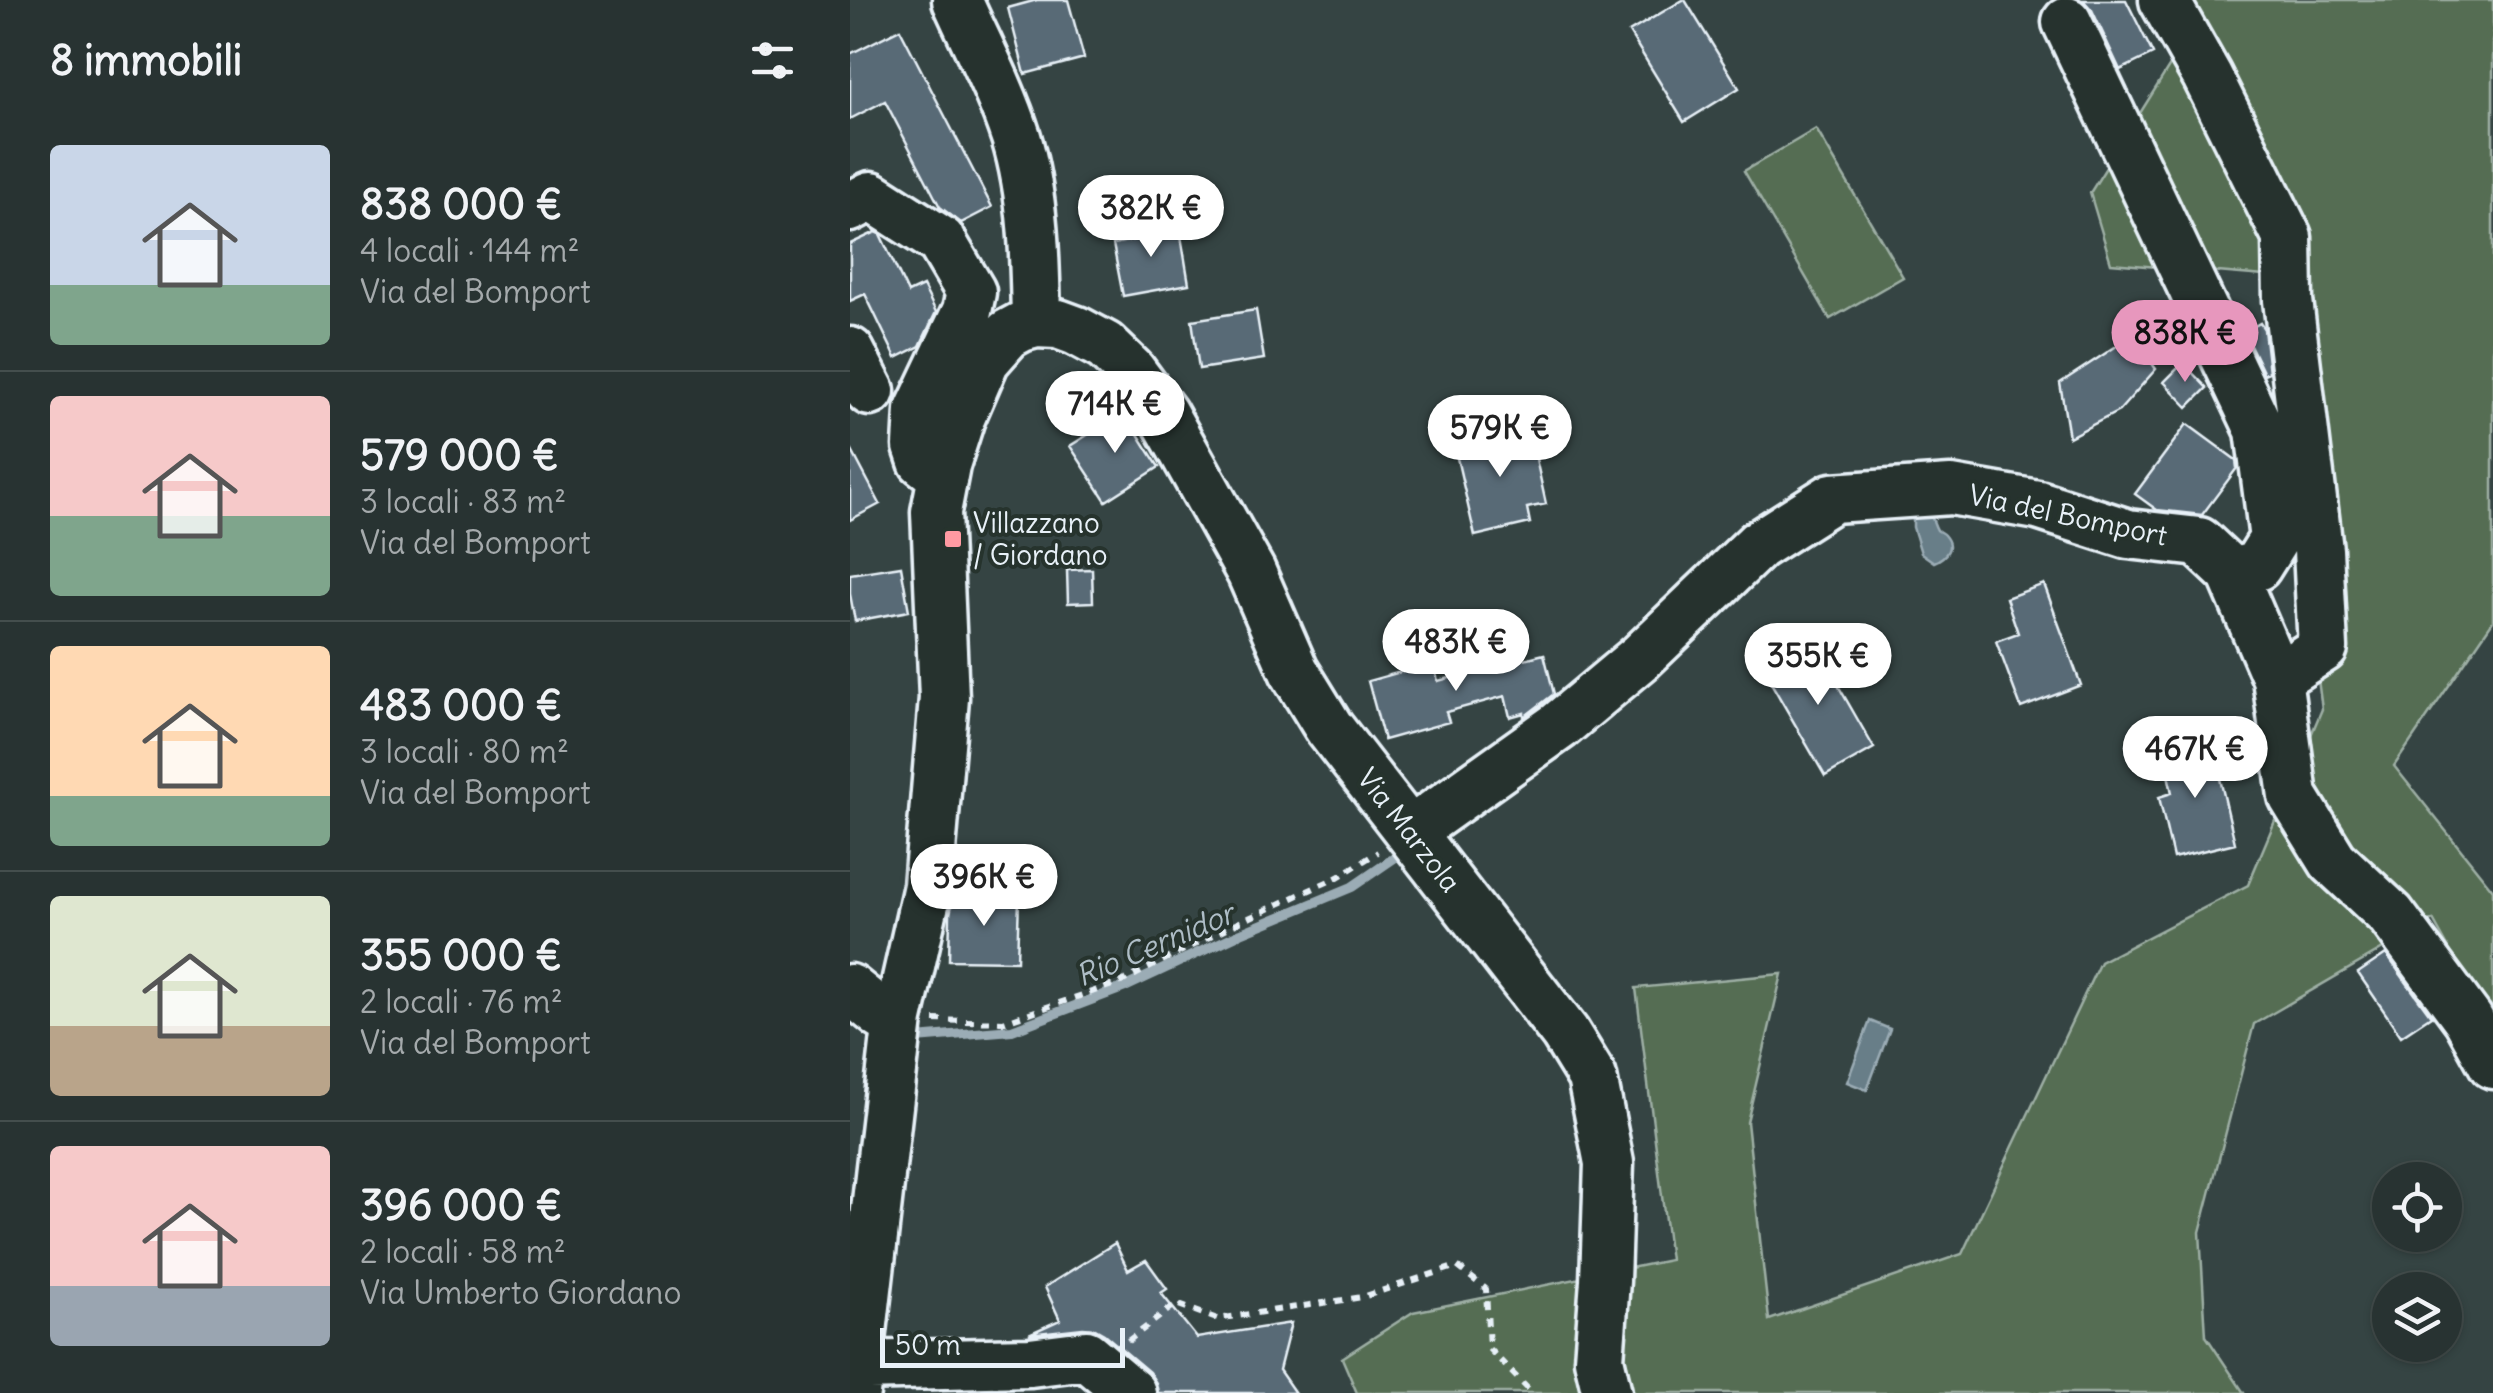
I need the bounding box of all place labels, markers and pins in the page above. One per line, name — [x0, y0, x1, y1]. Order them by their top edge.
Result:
pin: 382K € — [1070, 175, 1232, 260]
pin: 838K € — [2104, 300, 2266, 385]
pin: 714K € — [1034, 371, 1196, 456]
pin: 579K € — [1419, 395, 1581, 480]
place label: Villazzano / Giordano — [973, 505, 1108, 573]
marker: Villazzano / Giordano — [942, 528, 964, 550]
pin: 483K € — [1375, 609, 1537, 694]
pin: 355K € — [1737, 623, 1899, 708]
pin: 467K € — [2114, 716, 2276, 801]
pin: 396K € — [903, 844, 1065, 929]

